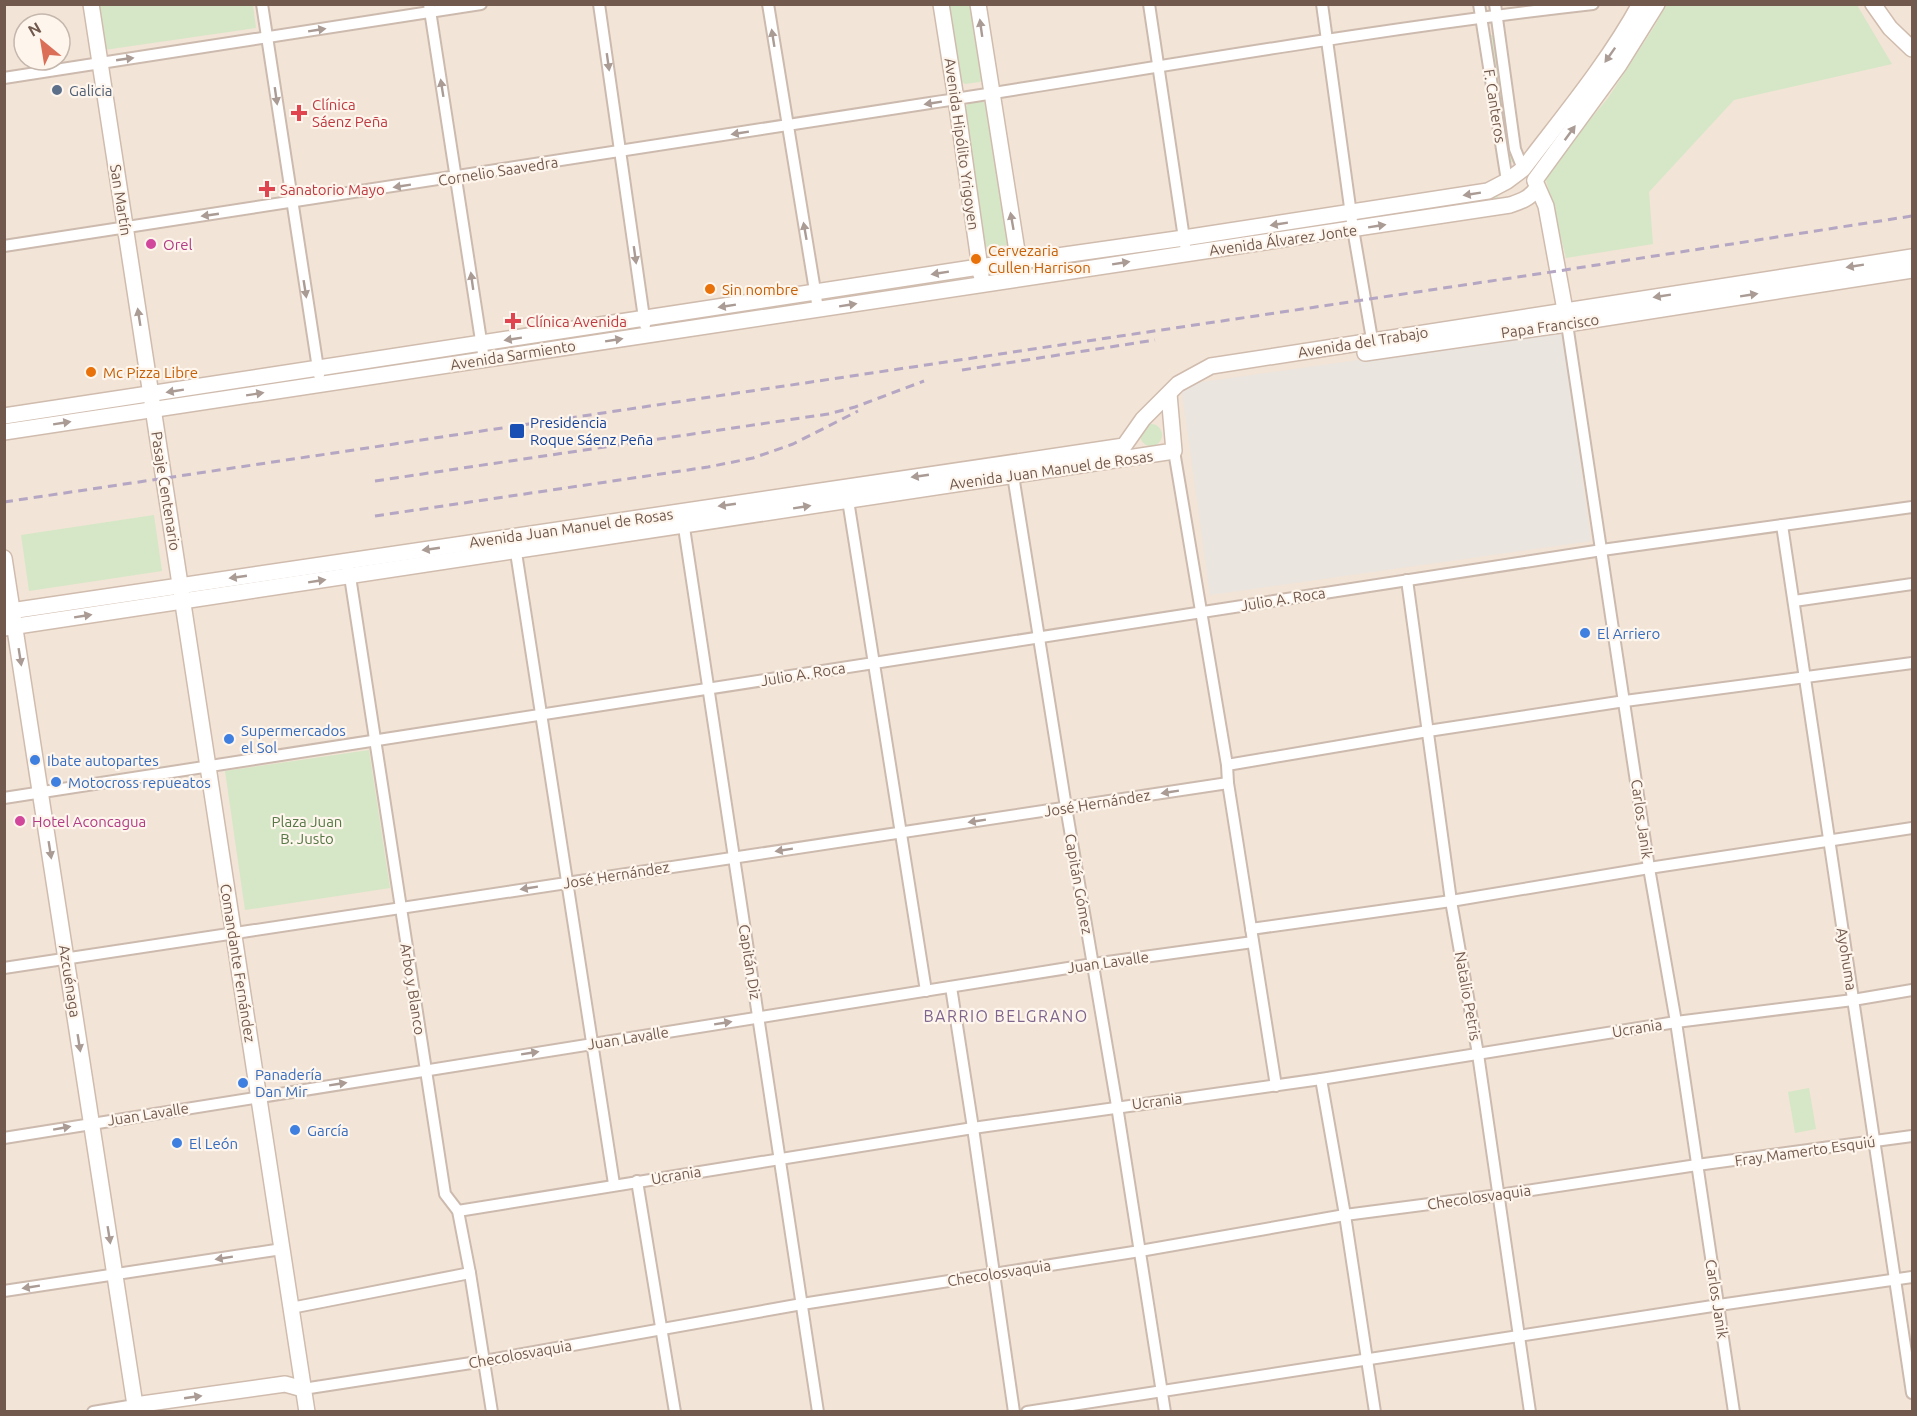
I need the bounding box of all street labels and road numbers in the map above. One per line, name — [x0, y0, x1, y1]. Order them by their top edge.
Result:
street label: Avenida Hipólito Yrigoyen — [942, 57, 982, 231]
street label: F. Canteros — [1481, 68, 1509, 144]
street label: Cornelio Saavedra — [437, 153, 559, 189]
street label: San Martín — [107, 163, 135, 237]
street label: Avenida Álvarez Jonte — [1208, 221, 1358, 259]
street label: Papa Francisco — [1500, 311, 1600, 341]
street label: Avenida del Trabajo — [1297, 323, 1429, 361]
street label: Avenida Sarmiento — [449, 337, 577, 373]
street label: Pasaje Centenario — [148, 430, 184, 552]
street label: Avenida Juan Manuel de Rosas — [948, 447, 1154, 493]
street label: Avenida Juan Manuel de Rosas — [468, 505, 674, 551]
street label: Julio A. Roca — [1239, 584, 1327, 614]
street label: Julio A. Roca — [759, 659, 847, 689]
street label: Carlos Janik — [1628, 778, 1656, 860]
street label: José Hernández — [1043, 786, 1152, 820]
street label: Capitán Gómez — [1062, 832, 1096, 936]
street label: José Hernández — [562, 858, 671, 892]
street label: Comandante Fernández — [217, 882, 259, 1044]
street label: Capitán Diz — [736, 923, 764, 1001]
street label: Ayohuma — [1834, 926, 1860, 992]
street label: Arbo y Blanco — [397, 942, 429, 1036]
street label: Azcuénaga — [56, 944, 84, 1018]
street label: Juan Lavalle — [1066, 948, 1150, 976]
street label: Natalio Petris — [1452, 950, 1484, 1042]
street label: Ucrania — [1611, 1016, 1663, 1040]
street label: Juan Lavalle — [586, 1023, 670, 1053]
street label: Ucrania — [1131, 1089, 1183, 1113]
street label: Juan Lavalle — [106, 1099, 190, 1129]
street label: Fray Mamerto Esquiú — [1734, 1133, 1876, 1169]
street label: Ucrania — [650, 1163, 702, 1187]
street label: Checolosvaquia — [1426, 1181, 1532, 1213]
street label: Checolosvaquia — [946, 1256, 1052, 1290]
street label: Carlos Janik — [1702, 1258, 1732, 1340]
street label: Checolosvaquia — [467, 1337, 573, 1371]

